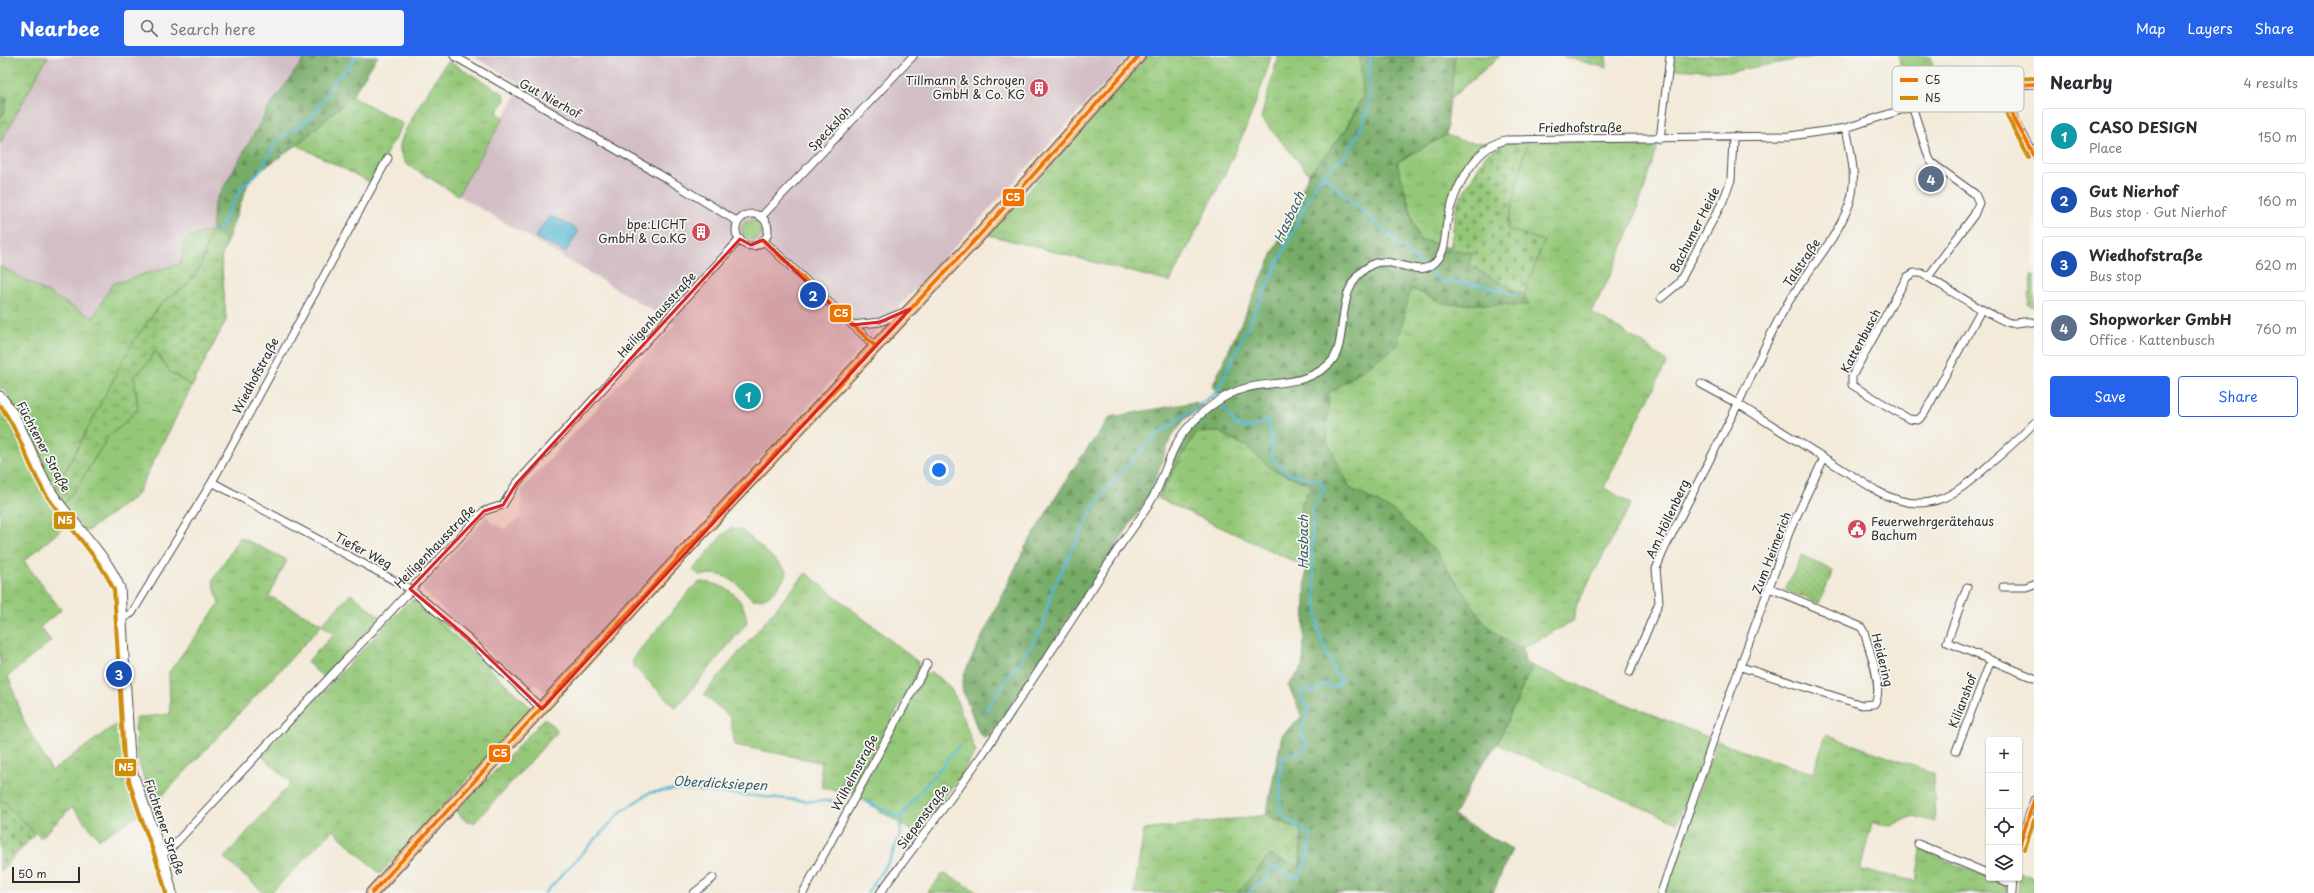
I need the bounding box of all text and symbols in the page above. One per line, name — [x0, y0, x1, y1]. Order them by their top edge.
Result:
search box — [124, 10, 404, 46]
text: Nearbee — [20, 14, 100, 42]
icon: search — [138, 17, 160, 39]
text: Search here — [170, 17, 255, 40]
text: Map — [2136, 18, 2166, 39]
text: Layers — [2188, 18, 2233, 39]
text: Share — [2255, 18, 2294, 39]
legend — [1892, 66, 2024, 112]
text: Nearby — [2050, 69, 2112, 95]
place label: Tillmann & Schroyen GmbH & Co. KG — [906, 71, 1025, 103]
text: C5 — [1925, 71, 1940, 88]
text: 4 results — [2244, 73, 2298, 92]
street label: Gut Nierhof — [516, 74, 586, 123]
building icon: Tillmann & Schroyen GmbH & Co. KG — [1028, 77, 1050, 99]
text: N5 — [1925, 89, 1941, 106]
street label: Specksloh — [804, 102, 855, 155]
text: CASO DESIGN — [2089, 115, 2197, 138]
street label: Friedhofstraße — [1538, 118, 1622, 136]
text: 1 — [2061, 127, 2067, 146]
text: 150 m — [2258, 127, 2297, 146]
text: Place — [2089, 138, 2122, 157]
pin: 4 — [1918, 164, 1944, 194]
text: Gut Nierhof — [2089, 179, 2179, 202]
street label: Bachumer Heide — [1665, 184, 1723, 275]
line badge: C5 — [1002, 188, 1025, 207]
text: C5 — [1005, 188, 1021, 205]
water label: Hasbach — [1268, 188, 1309, 245]
text: 2 — [2059, 191, 2069, 210]
text: 160 m — [2258, 191, 2297, 210]
text: Bus stop · Gut Nierhof — [2089, 202, 2226, 221]
place label: bpe:LICHT GmbH & Co.KG — [598, 215, 688, 247]
building icon: bpe:LICHT GmbH & Co.KG — [690, 221, 712, 243]
street label: Talstraße — [1778, 235, 1824, 290]
text: Wiedhofstraße — [2089, 243, 2203, 266]
text: 3 — [2060, 255, 2068, 274]
text: 620 m — [2255, 255, 2297, 274]
text: Bus stop — [2089, 266, 2142, 285]
street label: Heiligenhausstraße — [613, 267, 700, 361]
pin: 2 — [800, 280, 826, 310]
line badge: C5 — [829, 304, 852, 323]
text: C5 — [833, 304, 849, 321]
street label: Kattenbusch — [1836, 305, 1885, 376]
text: Shopworker GmbH — [2089, 307, 2231, 330]
one-way arrow — [876, 318, 888, 324]
text: 4 — [2060, 319, 2068, 338]
text: 760 m — [2256, 319, 2297, 338]
text: Office · Kattenbusch — [2089, 330, 2215, 349]
street label: Wiedhofstraße — [227, 334, 283, 417]
button: Save — [2050, 376, 2170, 417]
button: Share — [2178, 376, 2298, 417]
pin: 1 — [735, 381, 761, 411]
street label: Füchtener Straße — [12, 398, 75, 495]
your location — [929, 460, 949, 480]
street label: Am Höllenberg — [1641, 476, 1693, 561]
street label: Heiligenhausstraße — [390, 500, 479, 592]
street label: Zum Heimerich — [1747, 509, 1795, 596]
line badge: N5 — [53, 511, 76, 530]
text: N5 — [57, 511, 73, 528]
place label: Feuerwehrgerätehaus Bachum — [1871, 512, 1994, 544]
water label: Hasbach — [1293, 514, 1312, 569]
public building icon: Feuerwehrgerätehaus Bachum — [1846, 518, 1868, 540]
street label: Tiefer Weg — [332, 527, 395, 573]
street label: Heidering — [1868, 631, 1898, 689]
pin: 3 — [106, 659, 132, 689]
street label: Kilianshof — [1943, 670, 1981, 730]
street label: Wilhelmstraße — [826, 731, 882, 814]
map controls — [1986, 737, 2022, 881]
button: + — [1986, 737, 2022, 773]
line badge: C5 — [488, 744, 511, 763]
text: C5 — [492, 744, 508, 761]
line badge: N5 — [114, 758, 137, 777]
text: N5 — [118, 758, 134, 775]
water label: Oberdicksiepen — [673, 771, 769, 795]
button: − — [1986, 773, 2022, 809]
street label: Füchtener Straße — [140, 776, 190, 877]
street label: Siepenstraße — [892, 780, 952, 852]
button: locate — [1986, 809, 2022, 845]
button: layers — [1986, 845, 2022, 881]
scale bar — [12, 865, 80, 884]
text: 50 m — [18, 865, 47, 882]

